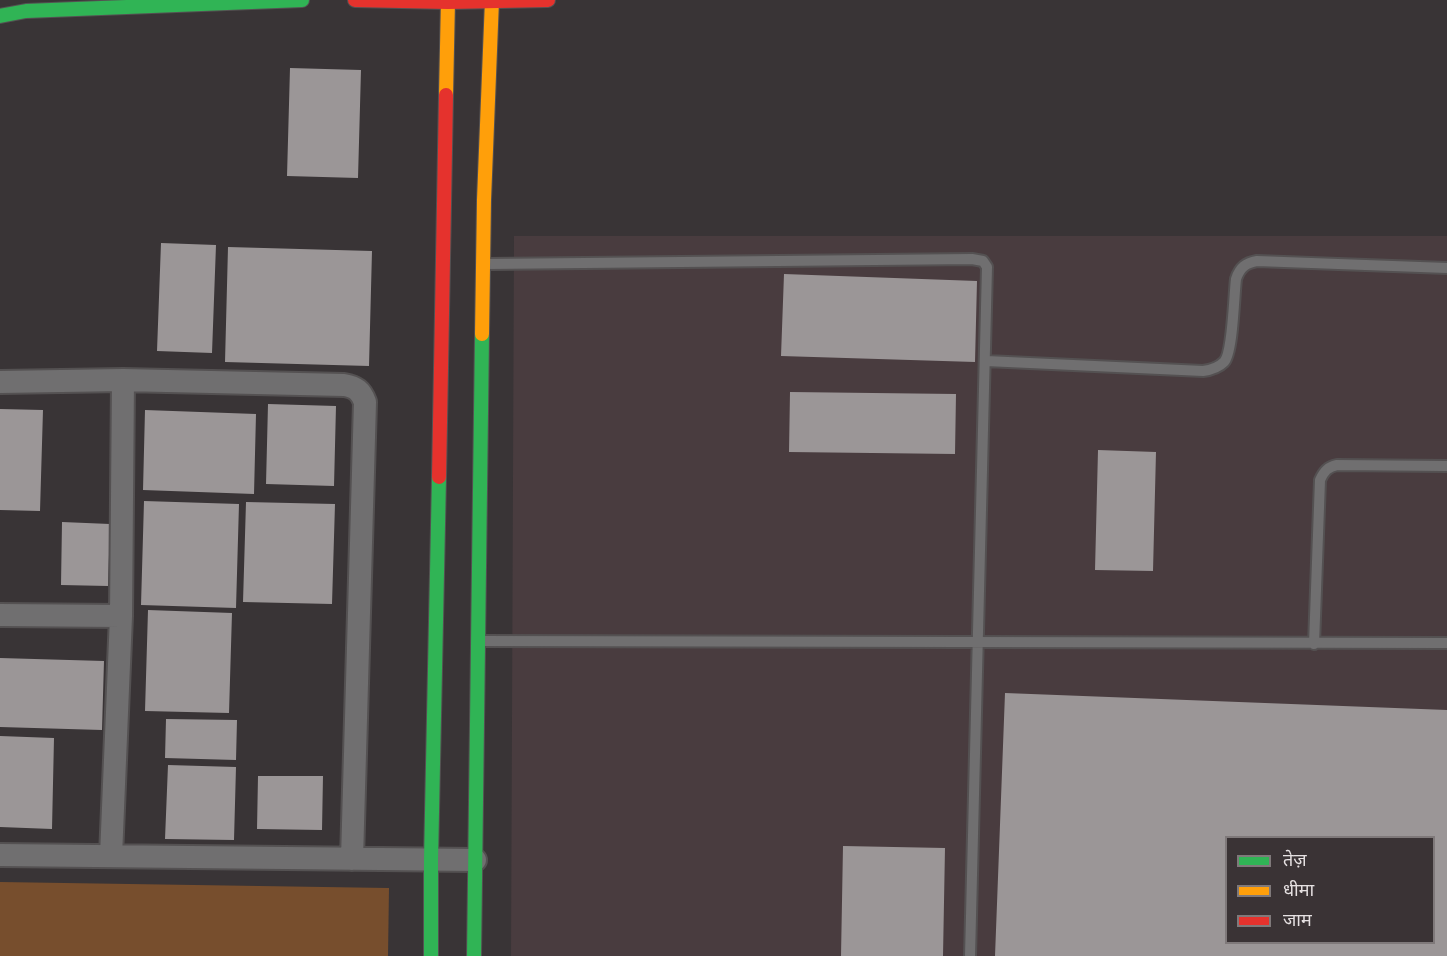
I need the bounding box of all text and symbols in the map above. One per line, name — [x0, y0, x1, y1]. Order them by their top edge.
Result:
legend — [1225, 836, 1435, 944]
text: तेज़ — [1283, 850, 1307, 873]
text: धीमा — [1283, 880, 1314, 903]
text: जाम — [1283, 910, 1312, 933]

